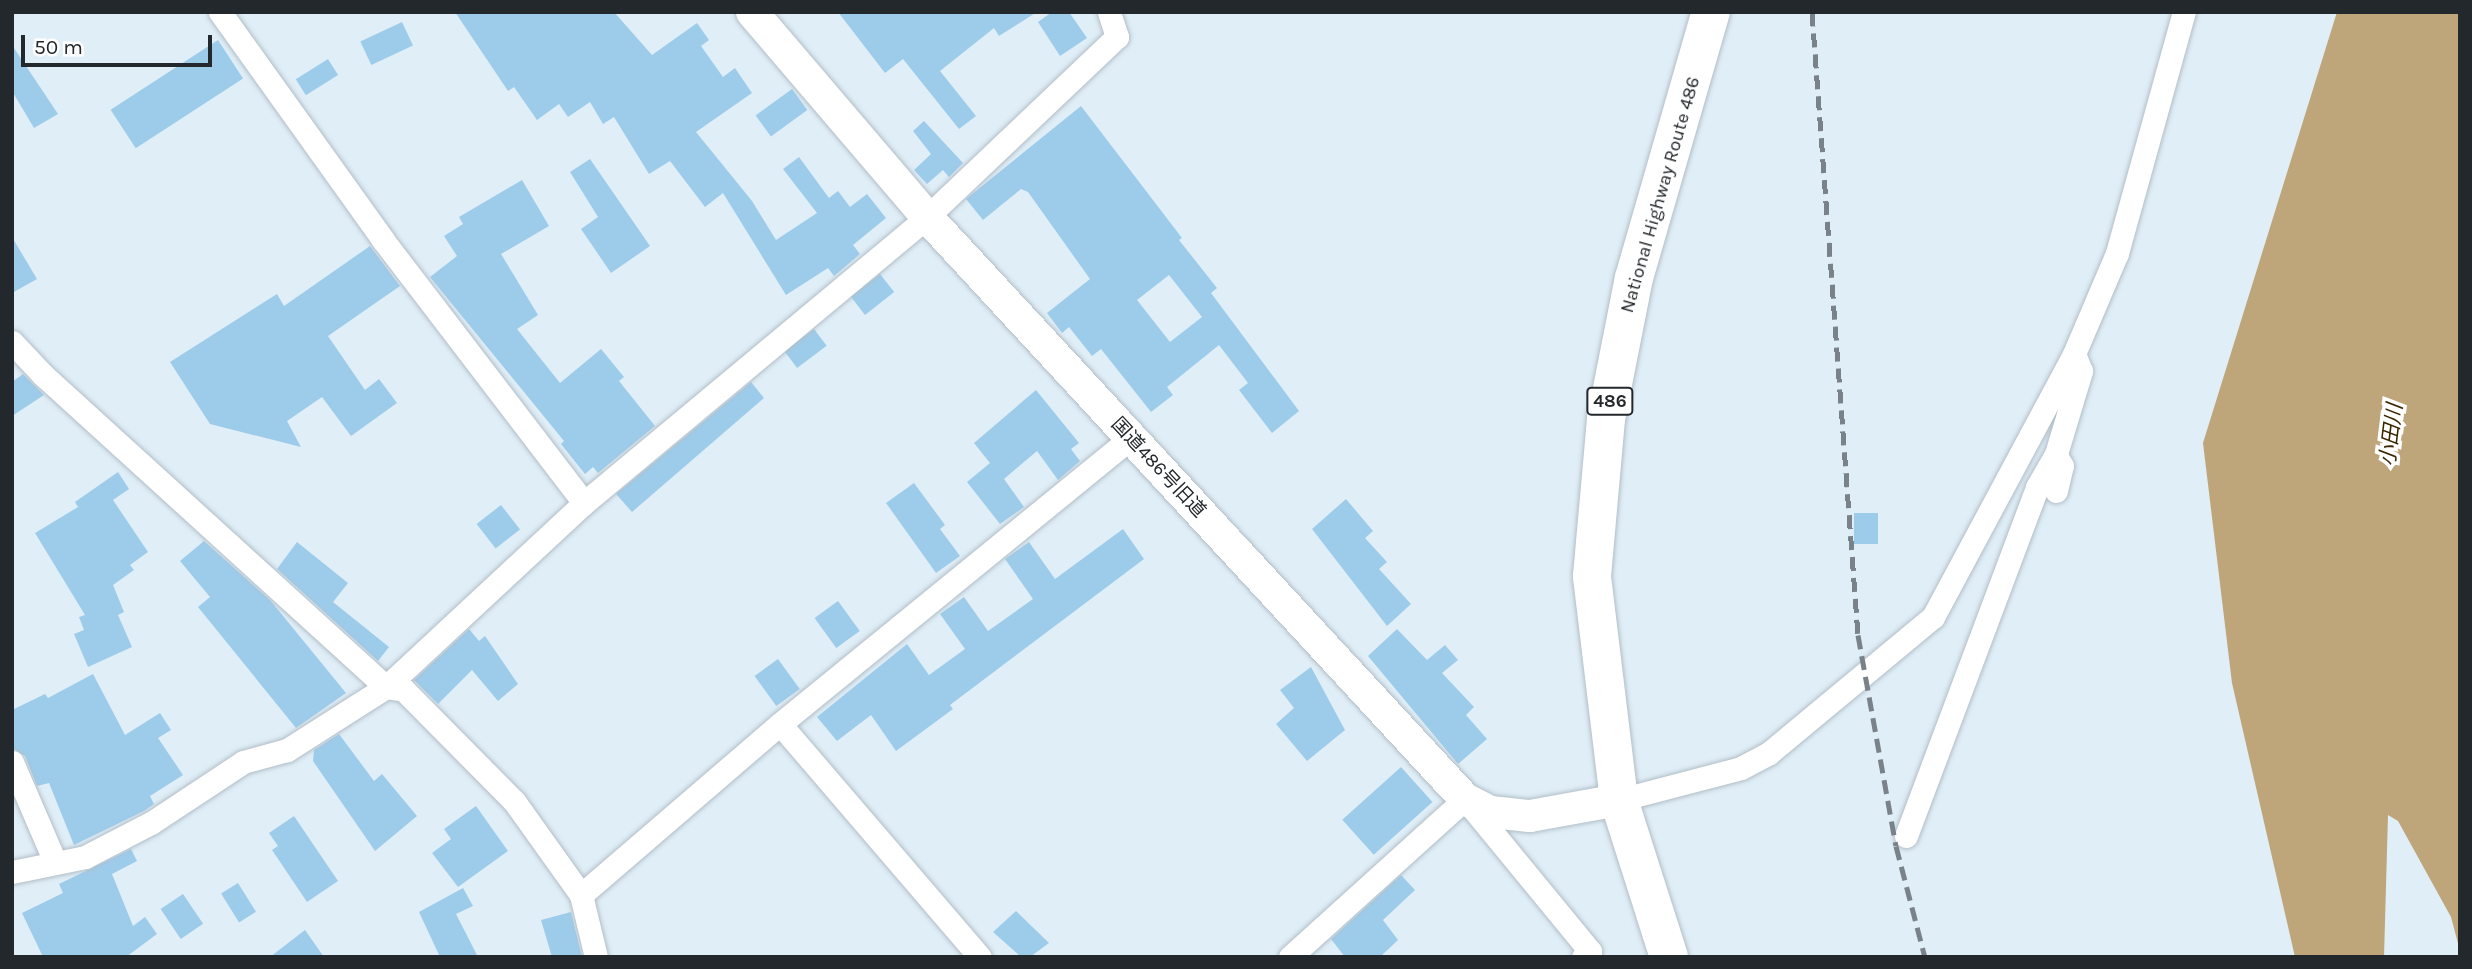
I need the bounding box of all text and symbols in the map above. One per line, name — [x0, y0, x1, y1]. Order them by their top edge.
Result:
scale bar — [24, 21, 215, 65]
text: 50 m — [34, 35, 83, 59]
street label: National Highway Route 486 — [1616, 74, 1706, 316]
road number: 486 — [1586, 386, 1634, 416]
water label: 小田川 — [2375, 402, 2407, 468]
street label: 国道486号旧道 — [1106, 413, 1210, 523]

